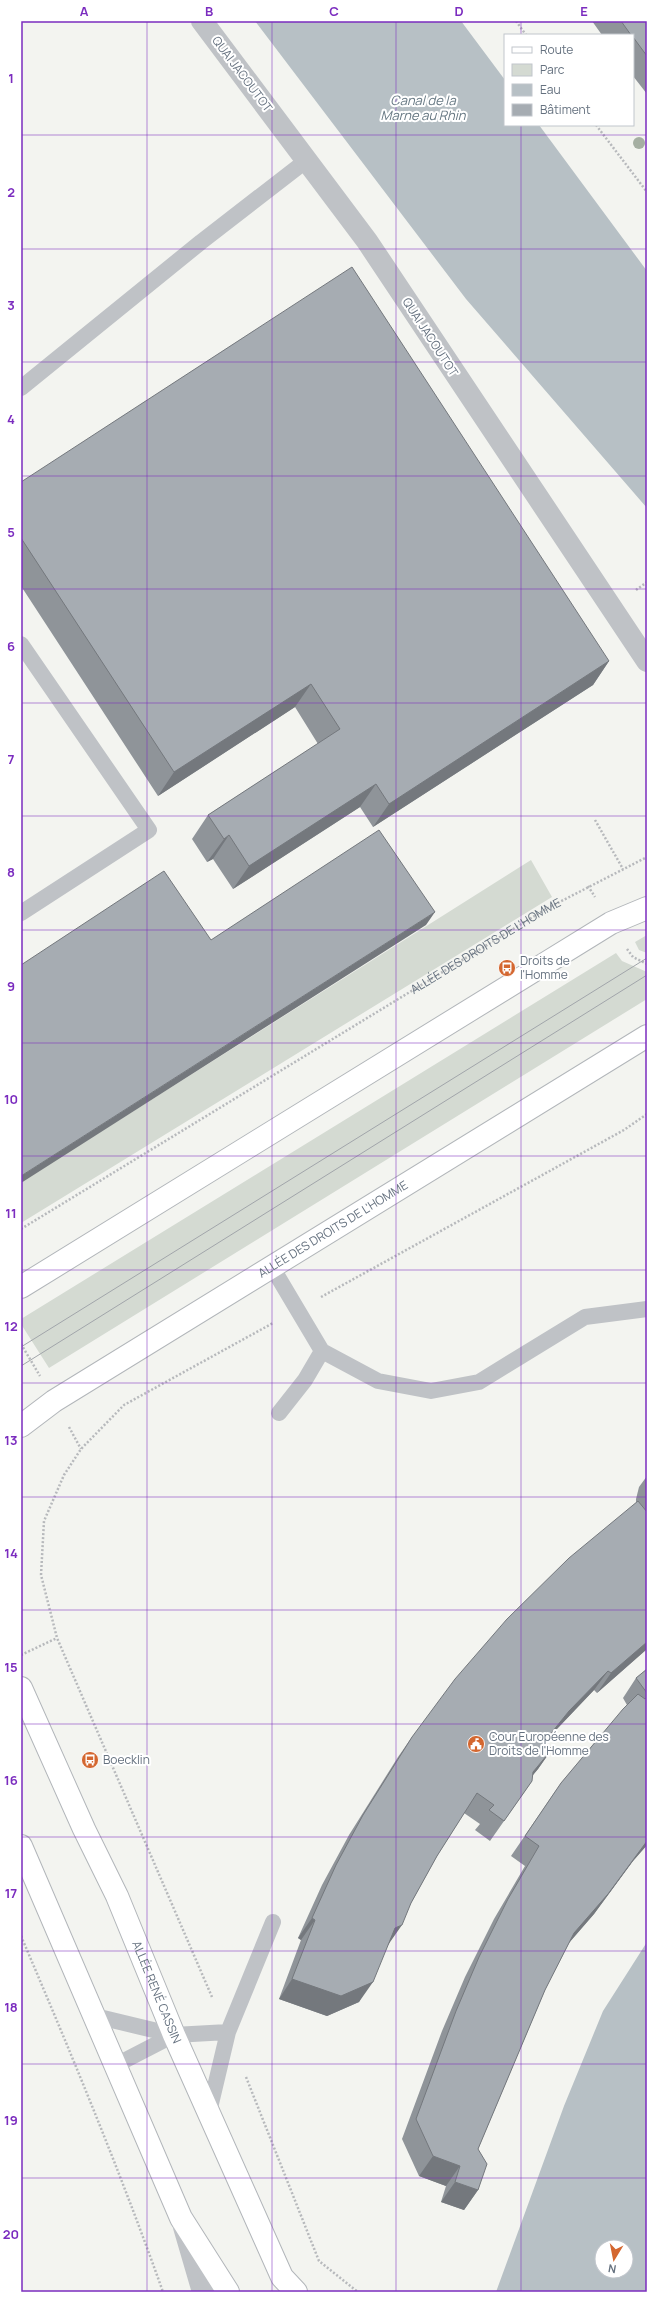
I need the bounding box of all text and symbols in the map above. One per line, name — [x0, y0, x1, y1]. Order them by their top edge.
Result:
text: A — [80, 2, 89, 20]
text: B — [205, 2, 213, 20]
text: C — [329, 2, 339, 20]
text: D — [454, 2, 464, 20]
text: E — [580, 2, 588, 20]
street label: QUAI JACOUTOT — [208, 32, 277, 116]
legend — [504, 34, 634, 126]
text: Route — [540, 41, 573, 58]
text: Parc — [540, 61, 565, 78]
text: 1 — [8, 69, 14, 87]
text: Eau — [540, 81, 561, 98]
water label: Canal de la Marne au Rhin — [381, 91, 467, 124]
text: Bâtiment — [540, 101, 591, 118]
text: 2 — [7, 183, 15, 201]
street label: QUAI JACOUTOT — [399, 294, 463, 380]
text: 3 — [7, 296, 15, 314]
text: 4 — [7, 410, 15, 428]
text: 5 — [7, 523, 15, 541]
text: 6 — [7, 637, 15, 655]
text: 7 — [8, 750, 15, 768]
text: 8 — [7, 863, 15, 881]
street label: ALLÉE DES DROITS DE L'HOMME — [407, 894, 564, 998]
place label: Droits de l'Homme — [520, 952, 570, 983]
bus stop icon: Droits de l'Homme — [497, 958, 517, 978]
text: 9 — [7, 977, 15, 995]
text: 10 — [4, 1090, 18, 1108]
street label: ALLÉE DES DROITS DE L'HOMME — [255, 1176, 411, 1281]
text: 11 — [5, 1204, 17, 1222]
text: 12 — [4, 1317, 18, 1335]
text: 13 — [4, 1431, 18, 1449]
text: 14 — [4, 1544, 18, 1562]
text: 15 — [4, 1658, 18, 1676]
place label: Cour Européenne des Droits de l'Homme — [489, 1728, 609, 1759]
public building icon: Cour Européenne des Droits de l'Homme — [466, 1734, 486, 1754]
bus stop icon: Boecklin — [80, 1750, 100, 1770]
place label: Boecklin — [103, 1751, 150, 1768]
text: 16 — [4, 1771, 18, 1789]
text: 17 — [5, 1884, 17, 1902]
street label: ALLÉE RENÉ CASSIN — [128, 1938, 186, 2046]
text: 18 — [4, 1998, 18, 2016]
text: 19 — [4, 2111, 18, 2129]
text: 20 — [3, 2225, 19, 2243]
north arrow — [594, 2239, 634, 2279]
text: N — [607, 2261, 617, 2277]

